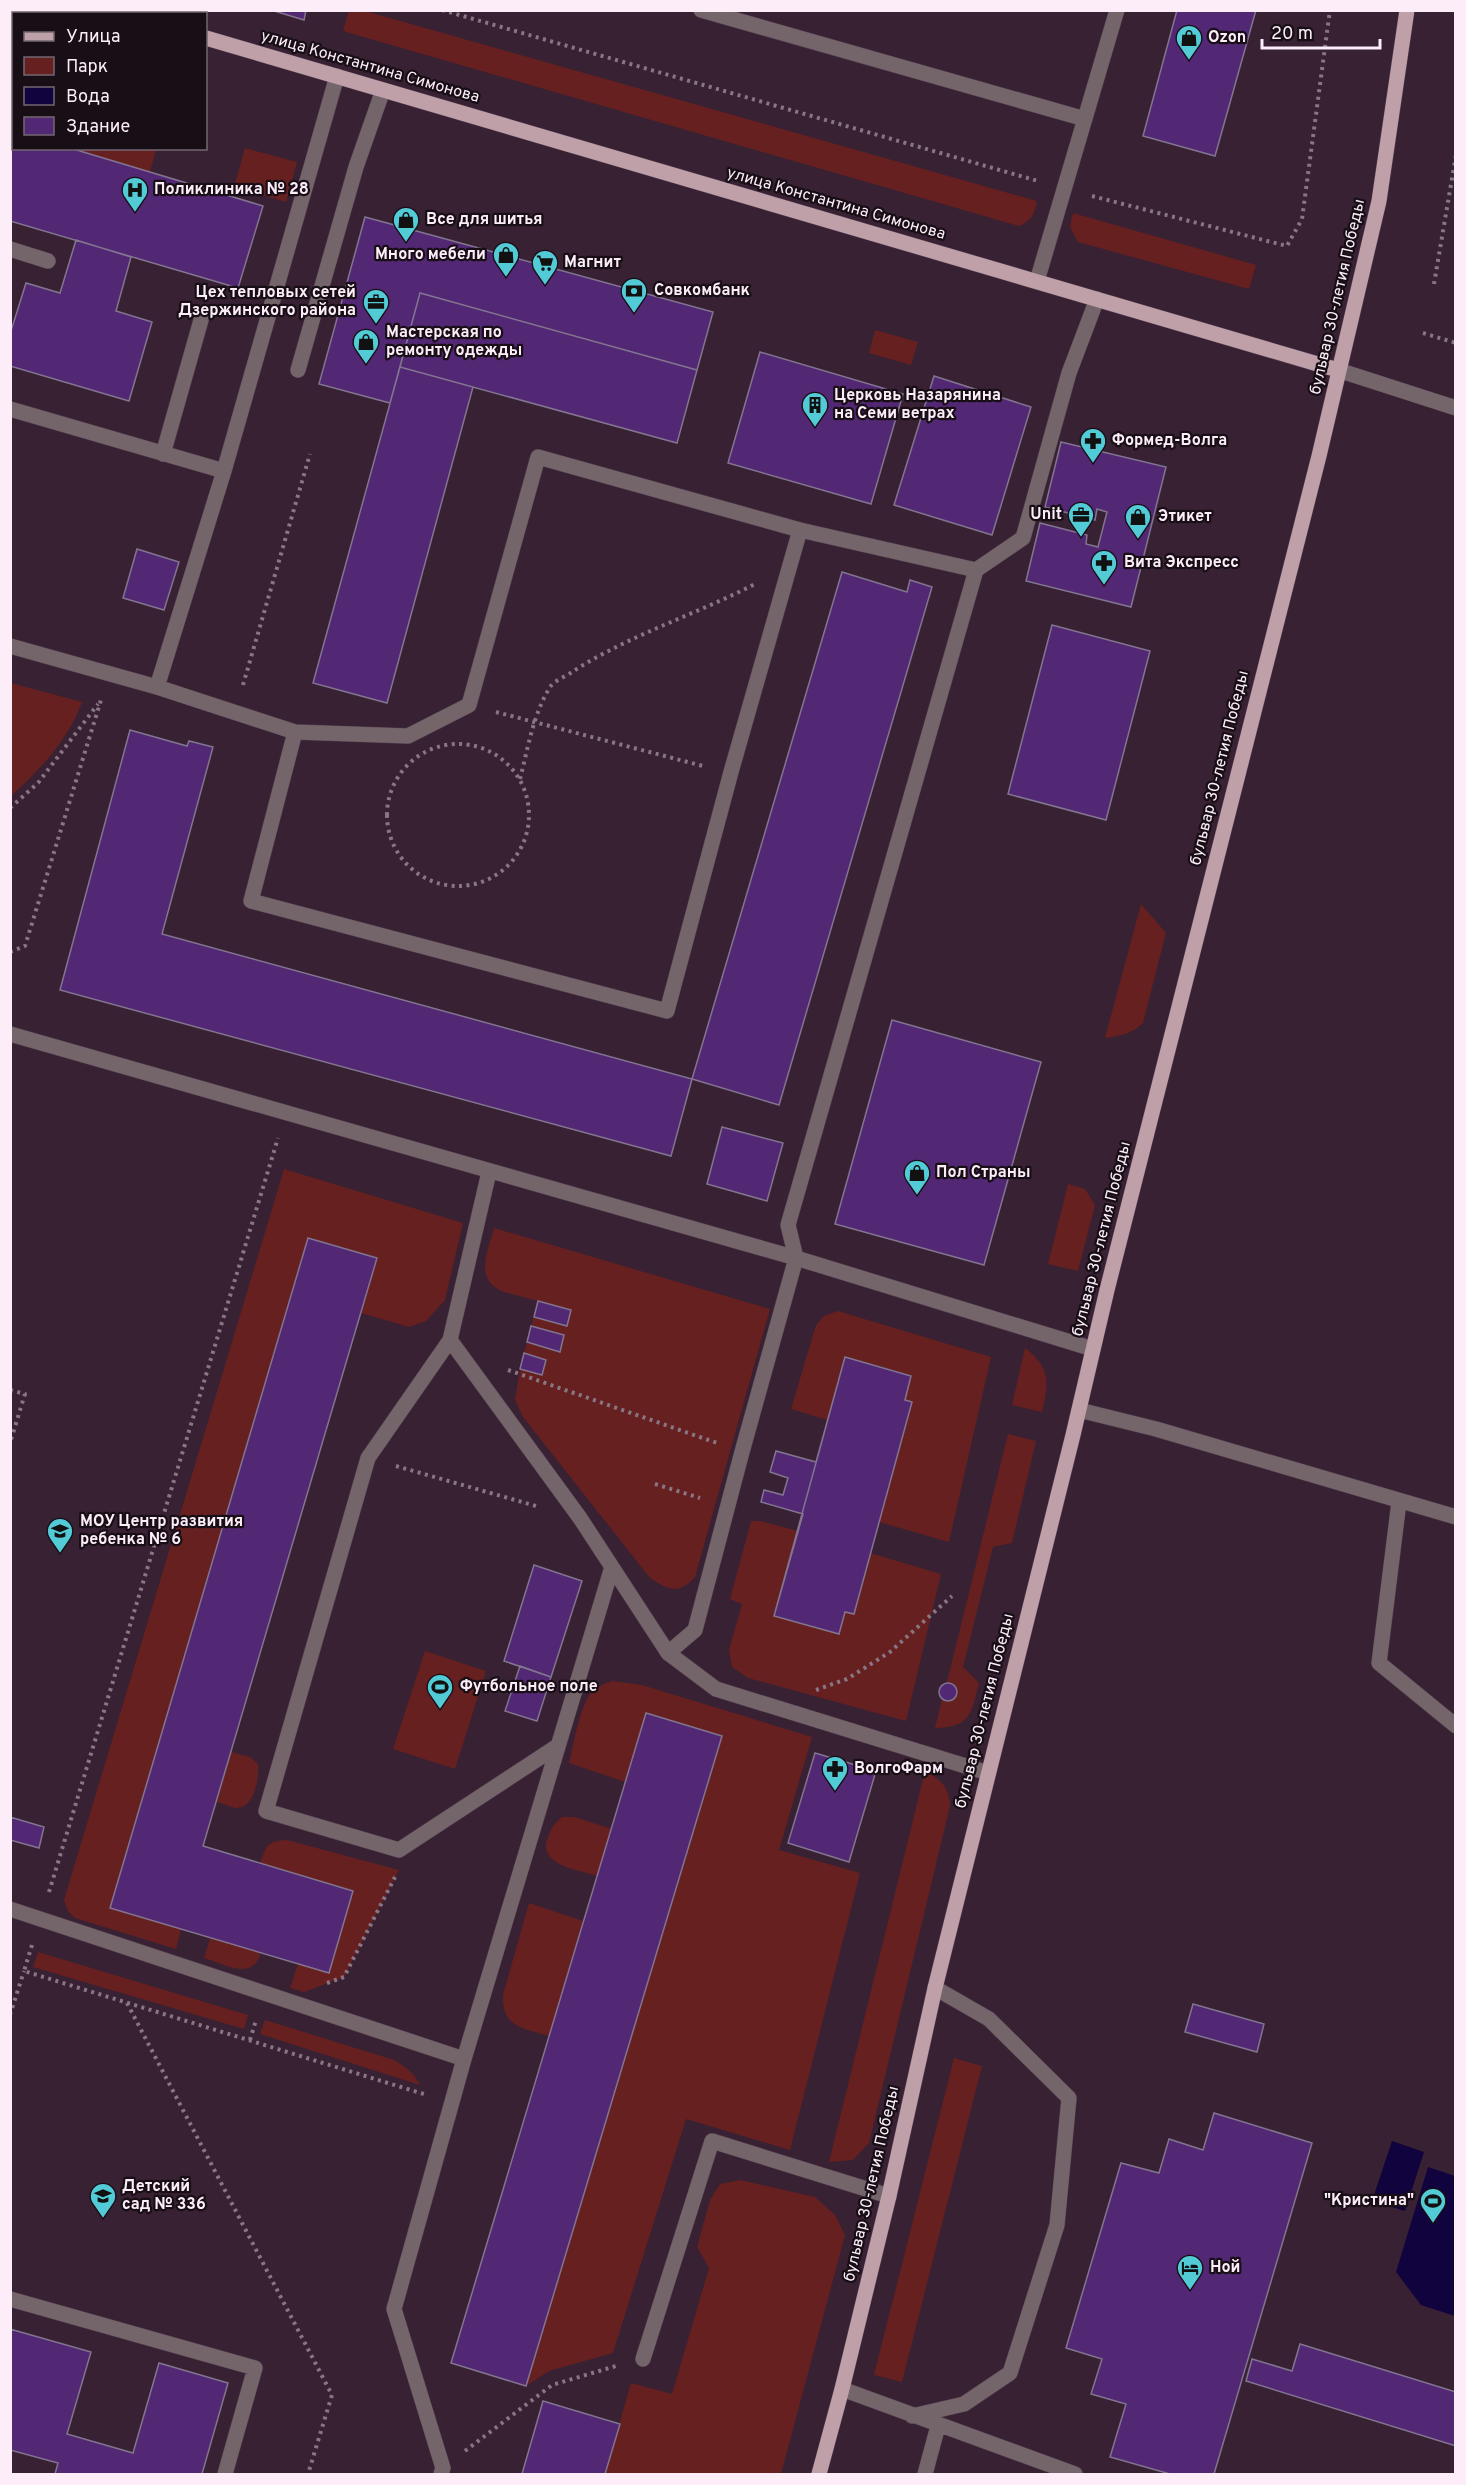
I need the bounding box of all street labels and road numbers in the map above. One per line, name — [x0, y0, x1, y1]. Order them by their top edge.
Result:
street label: улица Константина Симонова — [258, 26, 482, 108]
street label: улица Константина Симонова — [724, 163, 948, 245]
street label: бульвар 30-летия Победы — [1306, 197, 1370, 397]
street label: бульвар 30-летия Победы — [1186, 669, 1254, 867]
street label: бульвар 30-летия Победы — [1068, 1140, 1136, 1338]
street label: бульвар 30-летия Победы — [951, 1612, 1019, 1810]
street label: бульвар 30-летия Победы — [840, 2084, 904, 2284]

